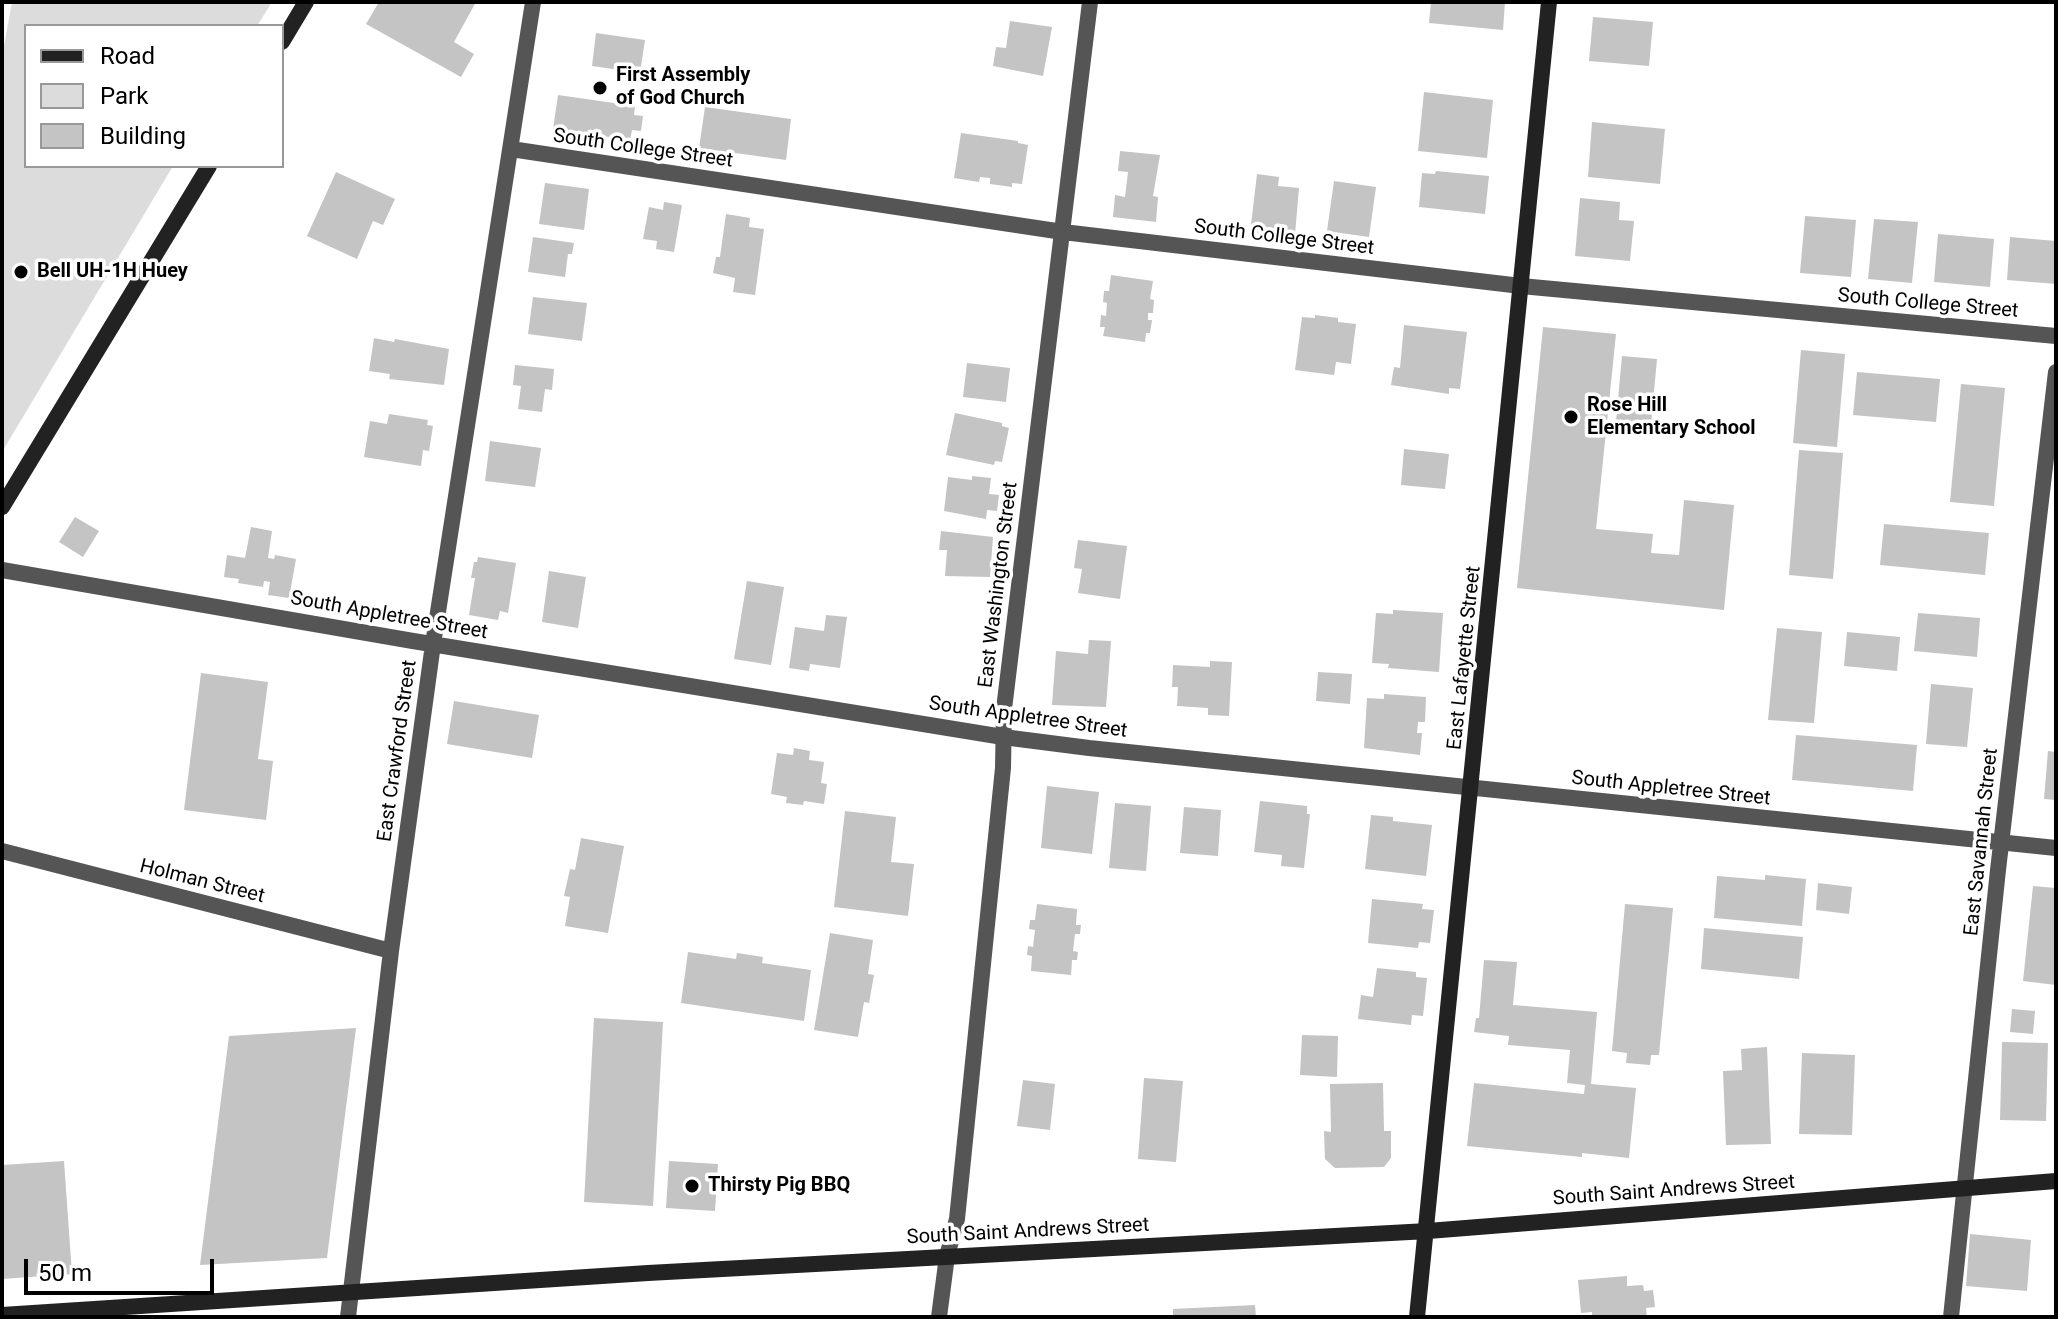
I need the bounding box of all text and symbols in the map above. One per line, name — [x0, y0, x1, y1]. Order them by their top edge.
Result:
legend — [24, 24, 284, 168]
text: Road — [100, 42, 155, 70]
place label: First Assembly of God Church — [616, 64, 750, 111]
marker: First Assembly of God Church — [591, 79, 609, 97]
text: Park — [100, 82, 148, 110]
text: Building — [100, 122, 186, 150]
street label: South College Street — [552, 125, 734, 173]
street label: South College Street — [1193, 215, 1375, 261]
place label: Bell UH-1H Huey — [37, 260, 188, 284]
marker: Bell UH-1H Huey — [12, 263, 30, 281]
street label: South College Street — [1837, 284, 2019, 324]
place label: Rose Hill Elementary School — [1587, 394, 1755, 441]
marker: Rose Hill Elementary School — [1562, 408, 1580, 426]
street label: East Washington Street — [974, 481, 1024, 689]
street label: East Lafayette Street — [1443, 565, 1487, 751]
street label: South Appletree Street — [288, 587, 490, 645]
street label: East Crawford Street — [373, 659, 423, 843]
street label: South Appletree Street — [927, 692, 1129, 744]
street label: East Savannah Street — [1960, 747, 2004, 937]
street label: South Appletree Street — [1570, 767, 1772, 811]
street label: Holman Street — [137, 855, 267, 909]
street label: South Saint Andrews Street — [1552, 1171, 1796, 1211]
place label: Thirsty Pig BBQ — [708, 1174, 850, 1198]
marker: Thirsty Pig BBQ — [683, 1177, 701, 1195]
street label: South Saint Andrews Street — [906, 1214, 1150, 1250]
scale bar — [28, 1243, 218, 1293]
text: 50 m — [38, 1259, 92, 1287]

